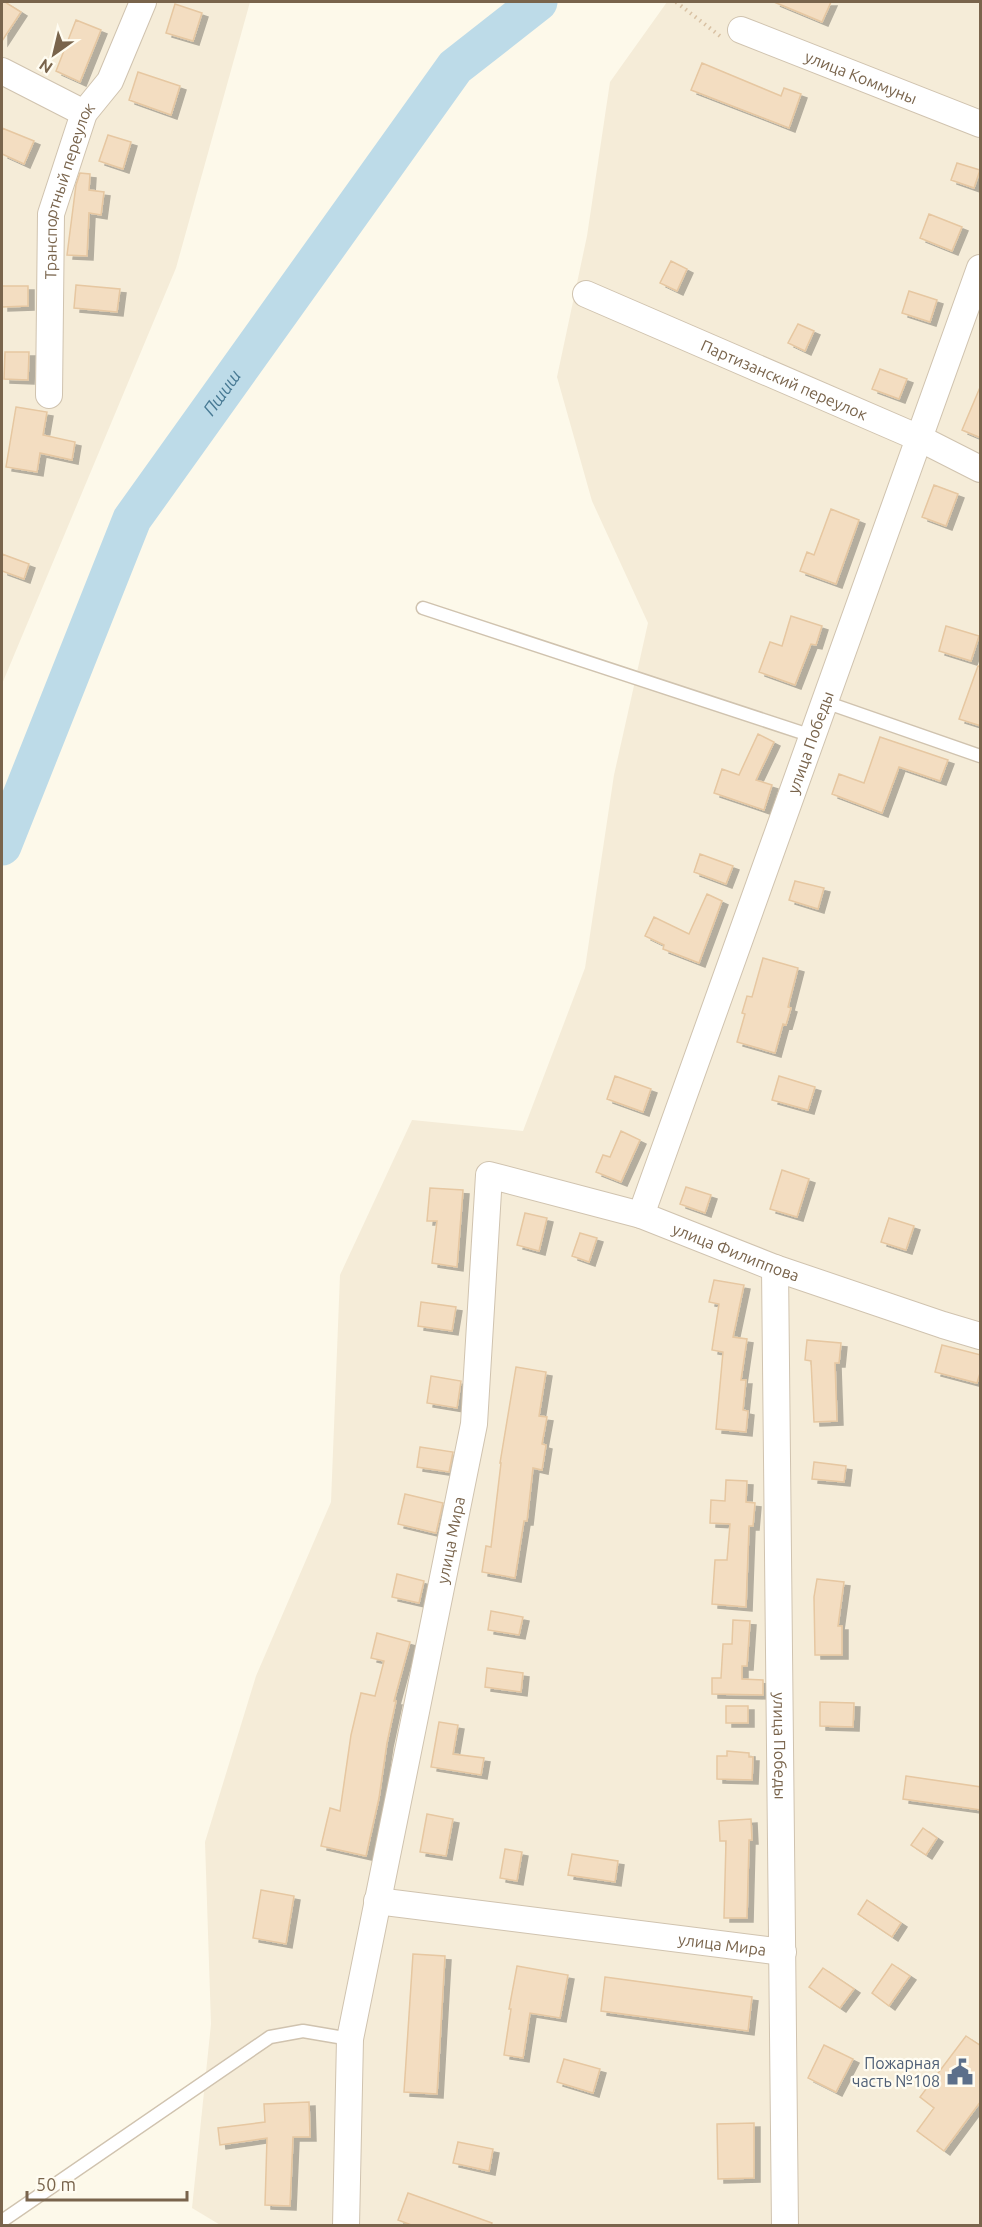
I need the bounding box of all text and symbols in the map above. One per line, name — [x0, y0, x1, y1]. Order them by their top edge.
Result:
north arrow — [24, 24, 84, 84]
street label: улица Коммуны — [803, 47, 920, 107]
text: N — [36, 56, 56, 77]
street label: Транспортный переулок — [41, 99, 98, 280]
street label: Партизанский переулок — [698, 336, 870, 424]
water label: Пшиш — [198, 365, 244, 419]
street label: улица Победы — [784, 689, 837, 796]
street label: улица Филиппова — [670, 1219, 802, 1285]
street label: улица Мира — [433, 1495, 468, 1585]
street label: улица Победы — [770, 1692, 790, 1800]
street label: улица Мира — [677, 1930, 767, 1959]
place label: Пожарная часть №108 — [852, 2054, 940, 2090]
public building icon: Пожарная часть №108 — [945, 2057, 975, 2087]
scale bar — [27, 2164, 188, 2202]
text: 50 m — [36, 2174, 76, 2194]

